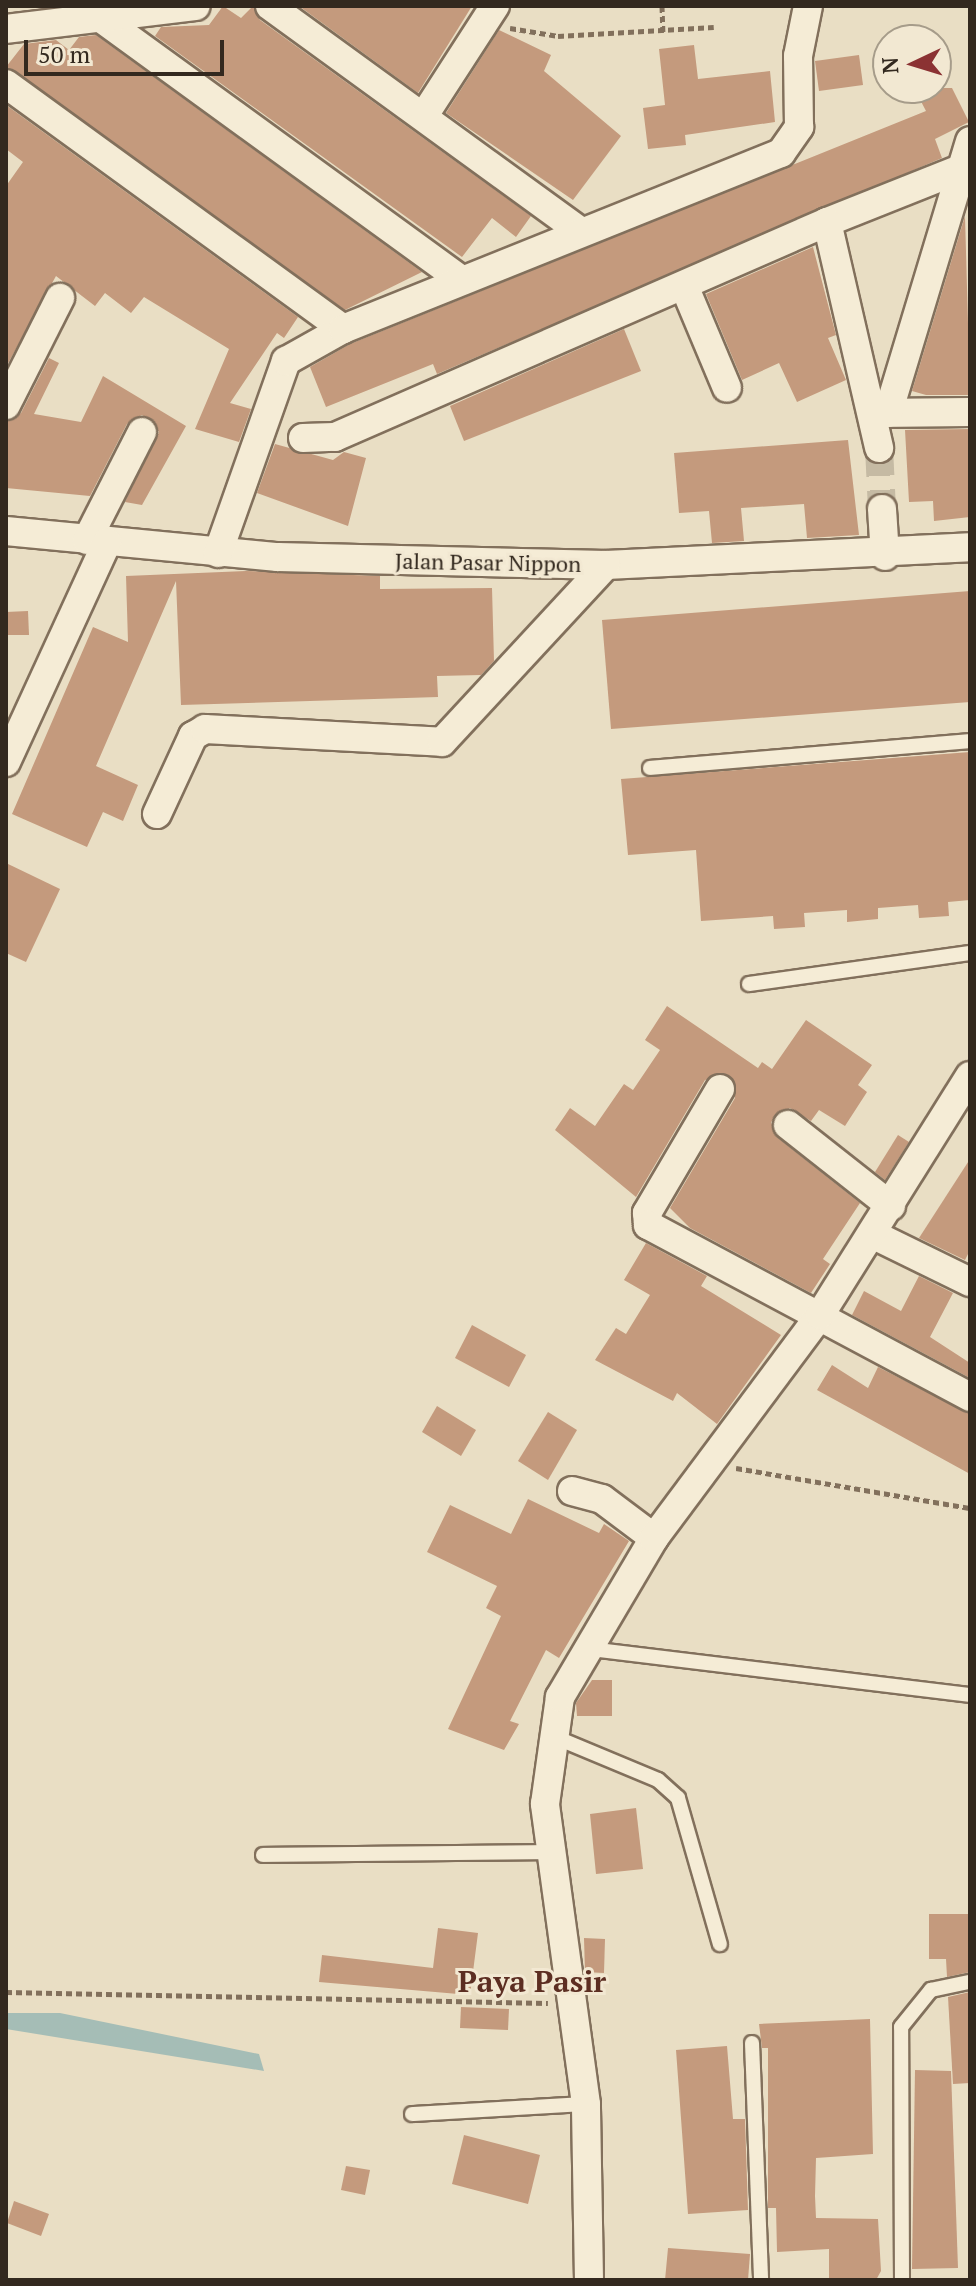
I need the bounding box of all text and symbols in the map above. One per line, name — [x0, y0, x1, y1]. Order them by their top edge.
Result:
scale bar — [28, 24, 228, 74]
north arrow — [872, 24, 952, 104]
text: 50 m — [38, 38, 90, 70]
text: N — [875, 56, 905, 75]
street label: Jalan Pasar Nippon — [395, 547, 581, 577]
district label: Paya Pasir — [458, 1963, 606, 1999]

